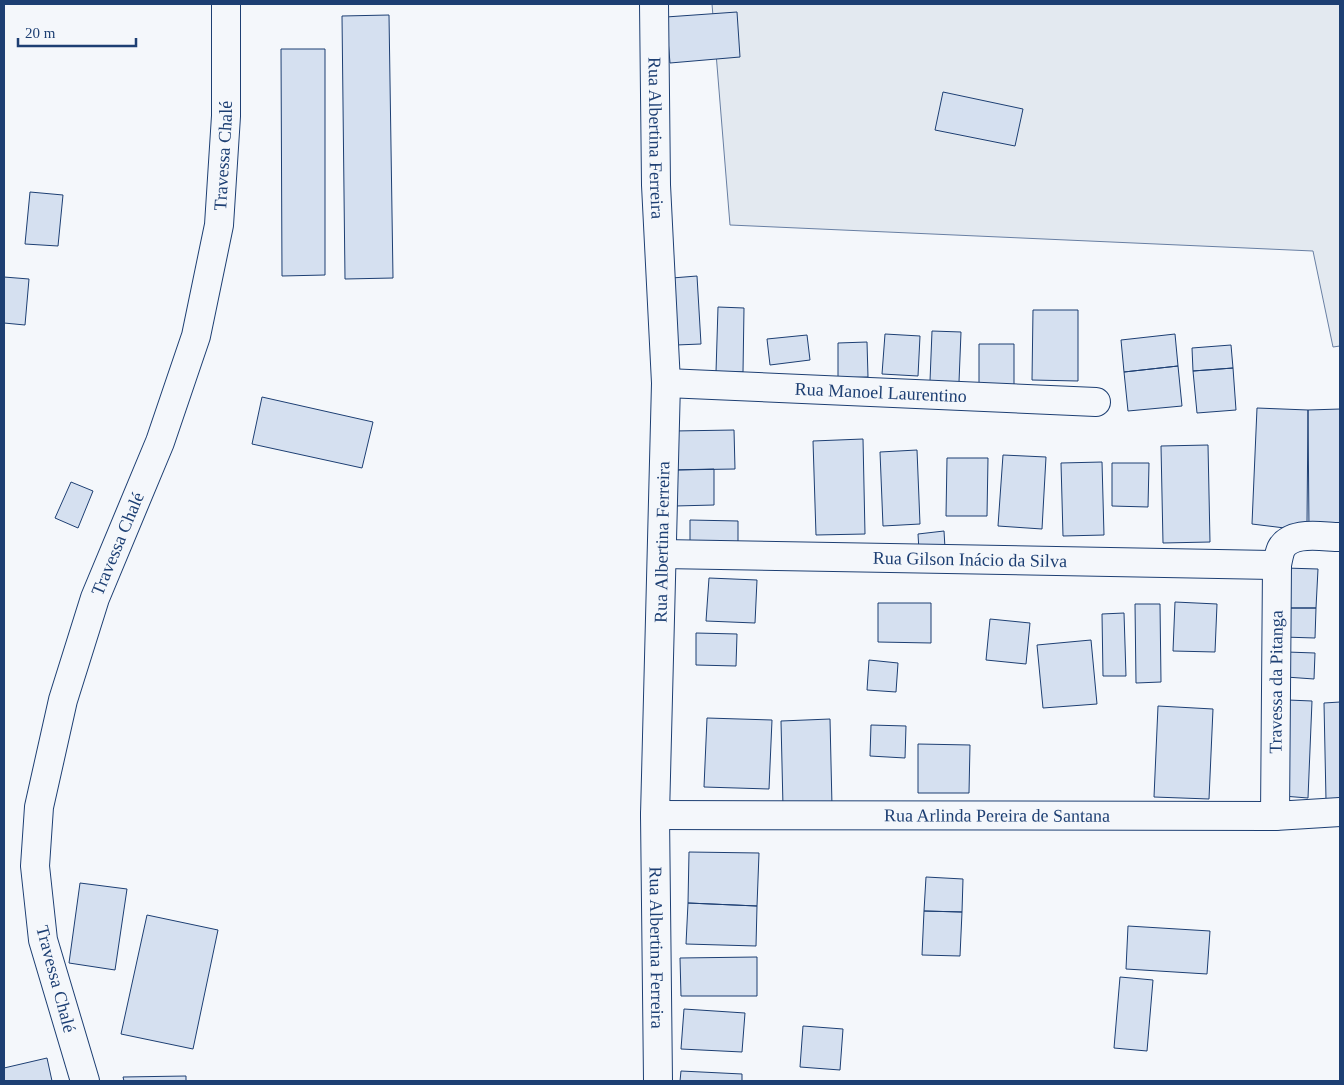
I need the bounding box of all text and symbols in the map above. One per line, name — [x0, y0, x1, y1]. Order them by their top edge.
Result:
scale bar — [18, 15, 135, 47]
text: 20 m — [25, 25, 56, 41]
street label: Rua Albertina Ferreira — [645, 57, 668, 220]
street label: Travessa Chalé — [210, 101, 236, 211]
street label: Rua Manoel Laurentino — [794, 379, 967, 406]
street label: Rua Albertina Ferreira — [651, 461, 673, 623]
street label: Travessa Chalé — [87, 489, 148, 598]
street label: Rua Gilson Inácio da Silva — [873, 548, 1067, 571]
street label: Travessa da Pitanga — [1265, 610, 1287, 754]
street label: Rua Arlinda Pereira de Santana — [884, 805, 1110, 826]
street label: Rua Albertina Ferreira — [646, 866, 667, 1029]
street label: Travessa Chalé — [32, 923, 80, 1035]

